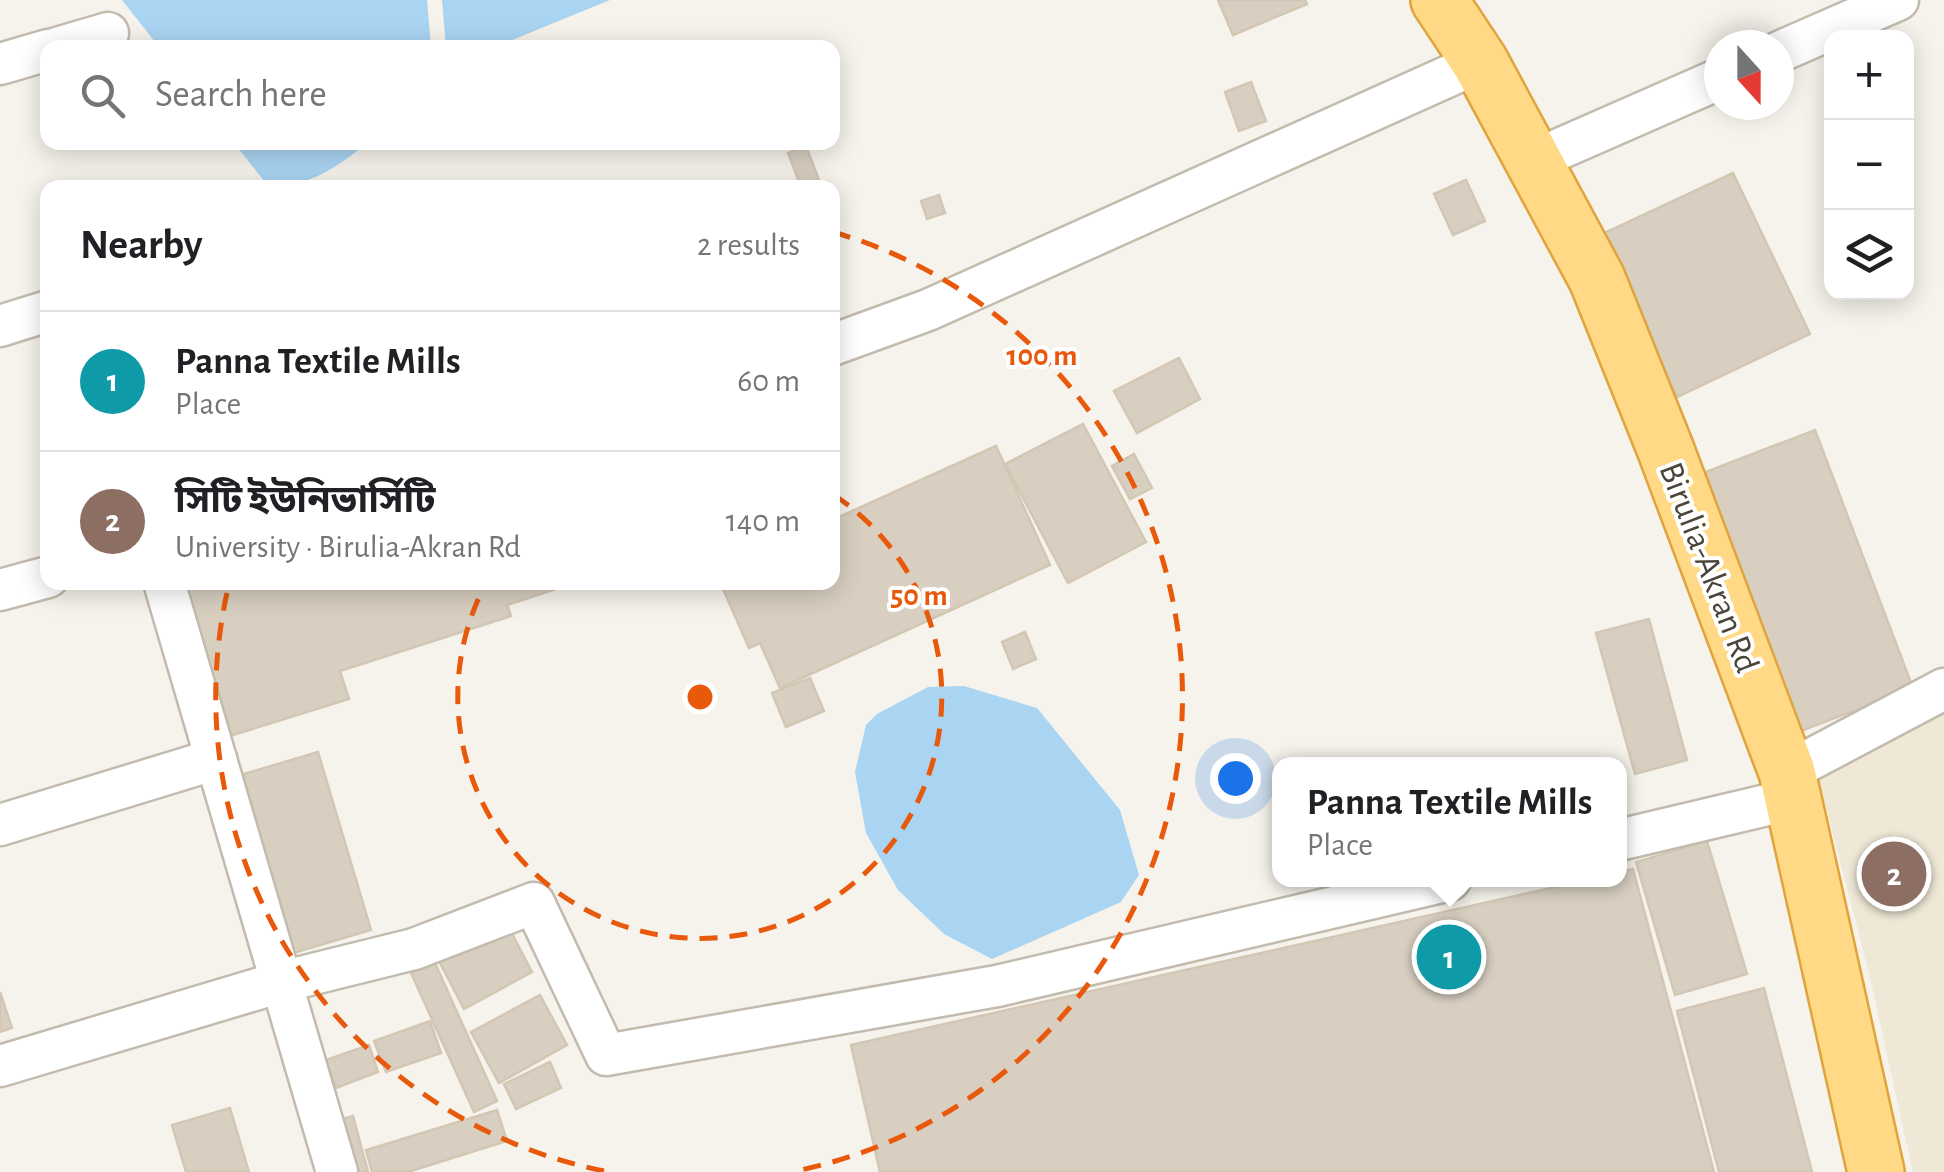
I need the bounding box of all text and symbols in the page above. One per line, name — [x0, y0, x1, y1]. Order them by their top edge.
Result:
north arrow — [1704, 30, 1794, 120]
map controls — [1824, 30, 1914, 300]
button: + — [1824, 30, 1914, 120]
search box — [40, 40, 840, 150]
icon: search — [75, 68, 130, 123]
text: Search here — [155, 76, 327, 114]
button: − — [1824, 120, 1914, 210]
button: layers — [1824, 210, 1914, 300]
text: Nearby — [80, 224, 203, 266]
text: 2 results — [697, 229, 800, 261]
text: 100 m — [1007, 341, 1077, 371]
text: Panna Textile Mills — [175, 343, 461, 381]
text: 1 — [107, 365, 118, 397]
text: 60 m — [737, 365, 800, 397]
text: Place — [175, 388, 241, 420]
street label: Birulia-Akran Rd — [1653, 458, 1765, 677]
text: সিটি ইউনিভার্সিটি — [175, 482, 436, 520]
text: 2 — [105, 505, 120, 537]
text: 140 m — [726, 505, 800, 537]
text: University · Birulia-Akran Rd — [175, 531, 521, 563]
text: 50 m — [890, 581, 948, 611]
centre of rings — [682, 679, 718, 715]
your location — [1210, 753, 1261, 804]
popup — [1272, 757, 1627, 887]
text: Panna Textile Mills — [1307, 784, 1592, 822]
text: Place — [1307, 829, 1373, 861]
pin: 2 — [1862, 836, 1926, 912]
pin: 1 — [1416, 920, 1482, 994]

